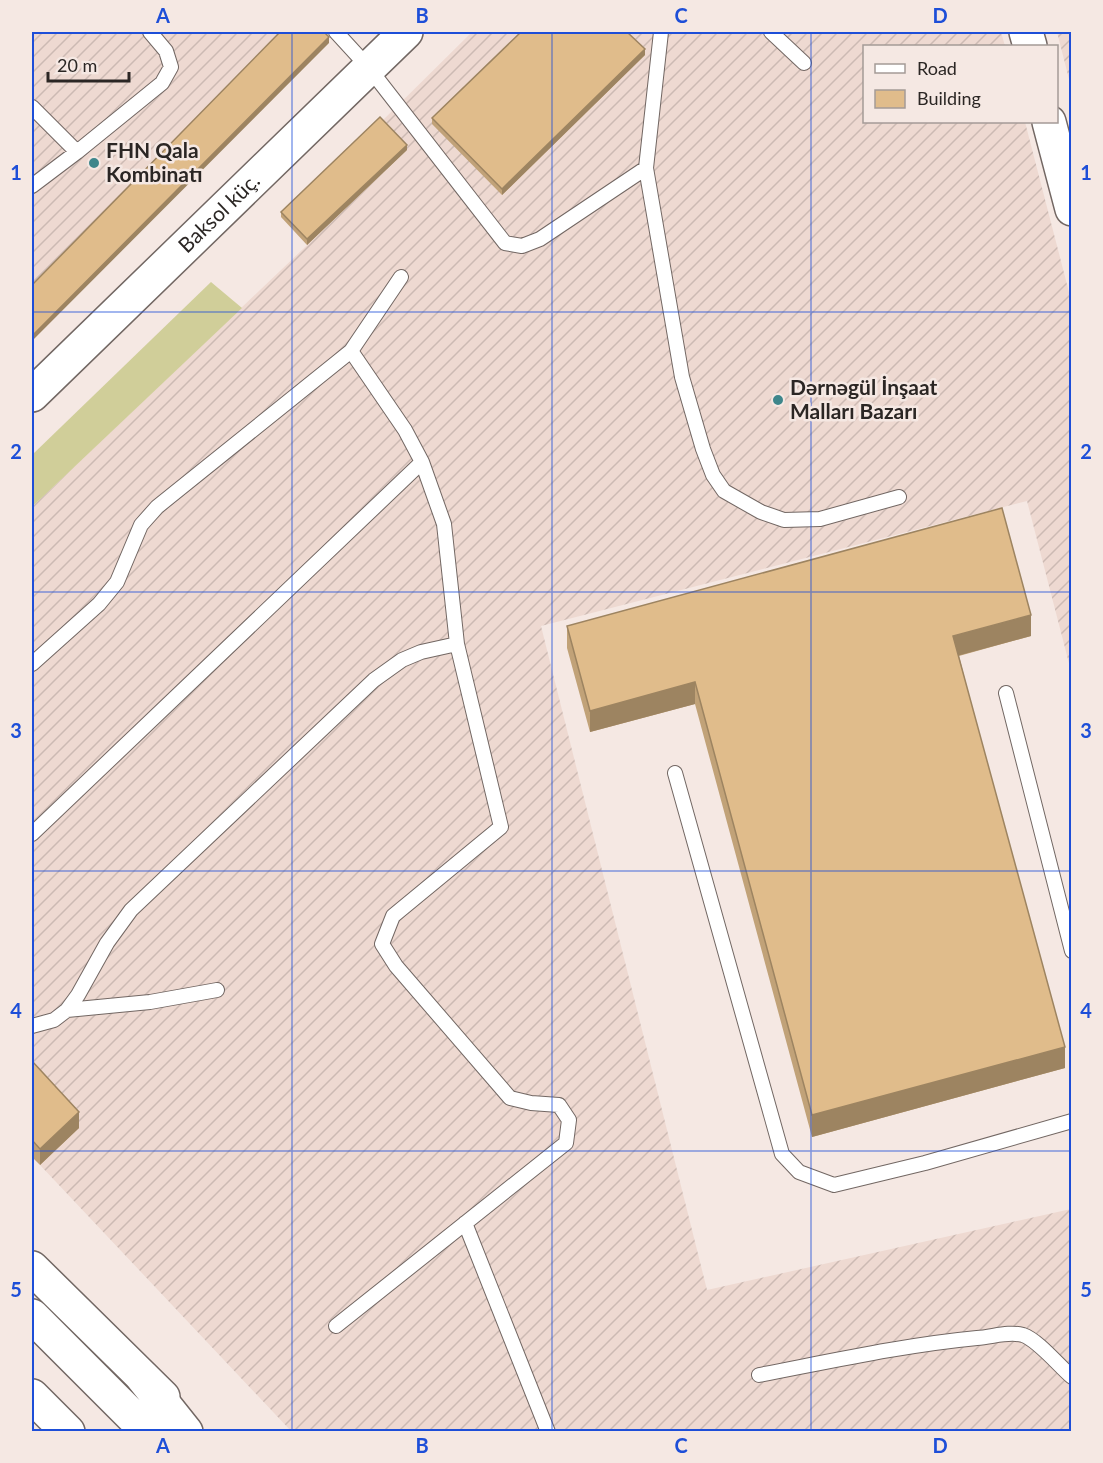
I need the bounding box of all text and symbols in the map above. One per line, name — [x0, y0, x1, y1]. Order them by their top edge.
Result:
text: A — [155, 3, 170, 27]
text: B — [415, 3, 429, 27]
text: C — [674, 3, 688, 27]
text: D — [932, 3, 948, 27]
scale bar — [48, 45, 129, 83]
legend — [863, 45, 1058, 123]
text: 20 m — [57, 54, 97, 76]
text: Road — [917, 57, 957, 79]
text: Building — [917, 87, 981, 109]
place label: FHN Qala Kombinatı — [106, 137, 202, 186]
marker: FHN Qala Kombinatı — [87, 156, 101, 170]
text: 1 — [10, 160, 22, 184]
text: 1 — [1080, 160, 1092, 184]
street label: Baksol küç. — [172, 167, 264, 257]
place label: Dərnəgül İnşaat Malları Bazarı — [790, 374, 938, 423]
marker: Dərnəgül İnşaat Malları Bazarı — [771, 393, 785, 407]
text: 2 — [10, 439, 22, 463]
text: 2 — [1080, 439, 1092, 463]
text: 3 — [10, 718, 22, 742]
text: 3 — [1080, 718, 1092, 742]
text: 4 — [10, 998, 22, 1022]
text: 4 — [1080, 998, 1092, 1022]
text: 5 — [10, 1277, 22, 1301]
text: 5 — [1080, 1277, 1092, 1301]
text: A — [155, 1433, 170, 1457]
text: B — [415, 1433, 429, 1457]
text: C — [674, 1433, 688, 1457]
text: D — [932, 1433, 948, 1457]

